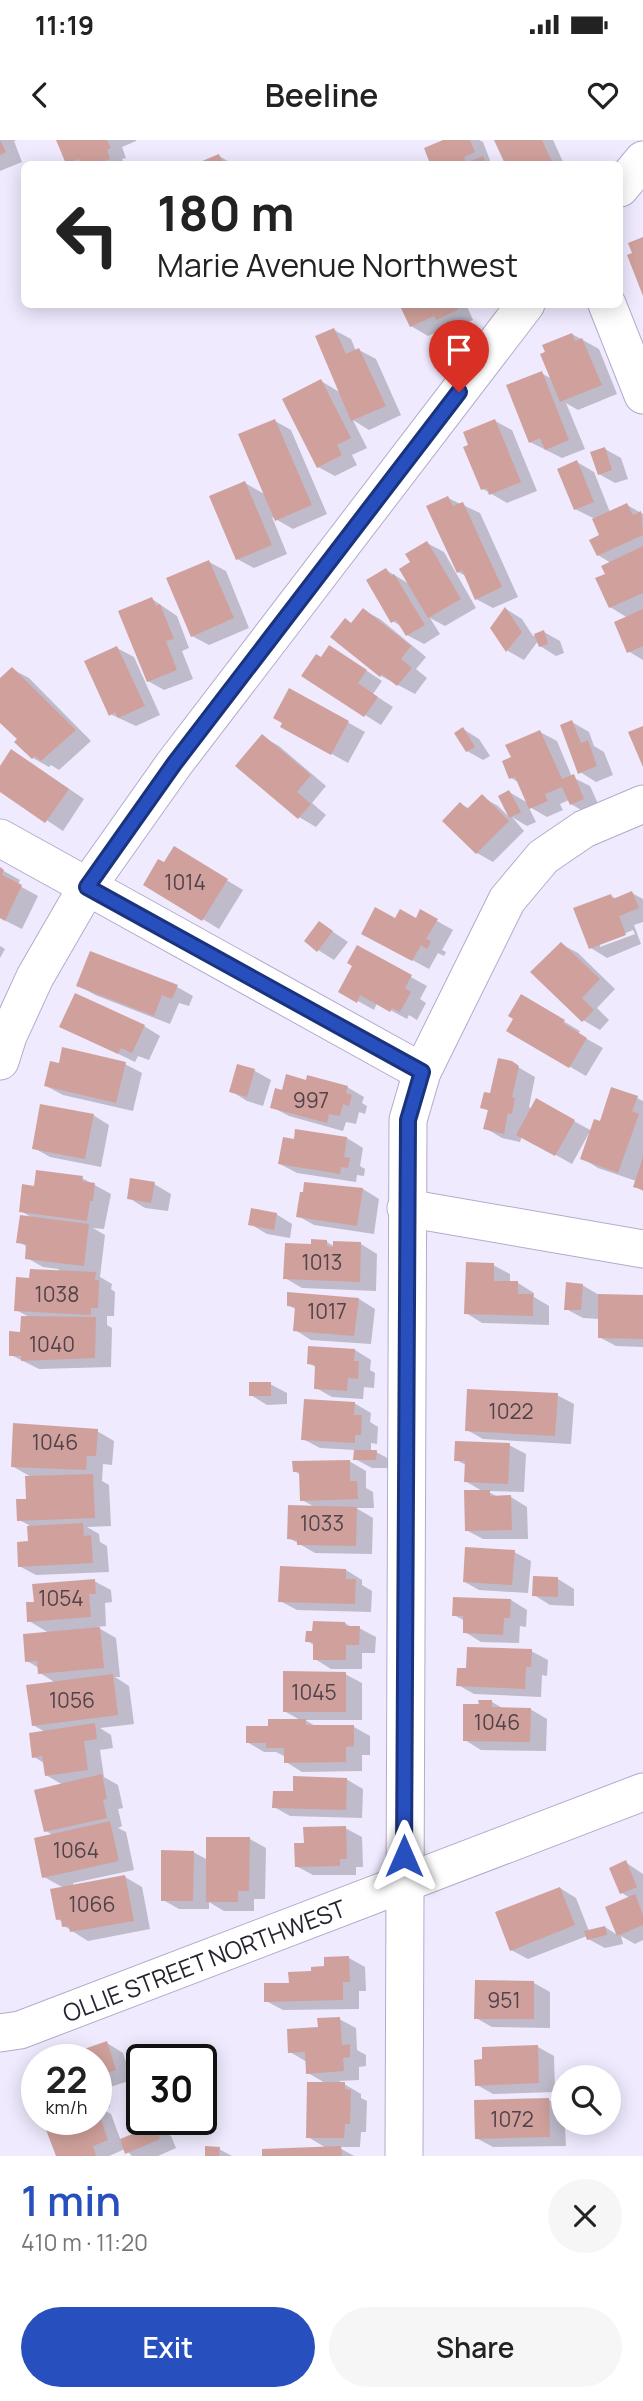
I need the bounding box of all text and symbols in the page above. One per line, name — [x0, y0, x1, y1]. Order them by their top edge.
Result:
text: 11:19 — [35, 7, 94, 43]
text: Beeline — [265, 73, 378, 117]
icon: back — [21, 76, 59, 114]
icon: heart — [584, 76, 622, 114]
text: 180 m — [157, 179, 295, 246]
icon: left — [42, 189, 133, 280]
text: Marie Avenue Northwest — [157, 243, 518, 287]
pin — [429, 320, 489, 392]
icon: arrive — [440, 331, 478, 369]
house number: 1014 — [164, 868, 206, 896]
house number: 997 — [293, 1086, 329, 1114]
house number: 1013 — [302, 1248, 342, 1276]
house number: 1038 — [35, 1280, 79, 1308]
house number: 1017 — [307, 1297, 347, 1325]
house number: 1040 — [29, 1330, 75, 1358]
house number: 1022 — [489, 1397, 533, 1425]
house number: 1046 — [32, 1428, 78, 1456]
house number: 1033 — [300, 1509, 344, 1537]
house number: 1054 — [38, 1584, 84, 1612]
house number: 1045 — [291, 1678, 337, 1706]
house number: 1056 — [49, 1686, 95, 1714]
house number: 1046 — [474, 1708, 520, 1736]
position arrow — [367, 1819, 441, 1893]
house number: 1064 — [53, 1836, 99, 1864]
house number: 1066 — [68, 1890, 116, 1918]
street label: OLLIE STREET NORTHWEST — [58, 1891, 351, 2029]
house number: 951 — [487, 1986, 521, 2014]
speed limit sign: 30 — [126, 2044, 217, 2135]
text: 22 — [46, 2056, 87, 2104]
map controls — [551, 2065, 621, 2135]
button: search — [551, 2065, 621, 2135]
text: km/h — [46, 2095, 87, 2119]
house number: 1072 — [490, 2105, 534, 2133]
text: 1 min — [21, 2171, 121, 2229]
button: close — [548, 2179, 622, 2253]
text: 410 m · 11:20 — [21, 2226, 148, 2258]
button: Exit — [21, 2307, 315, 2387]
button: Share — [329, 2307, 622, 2387]

